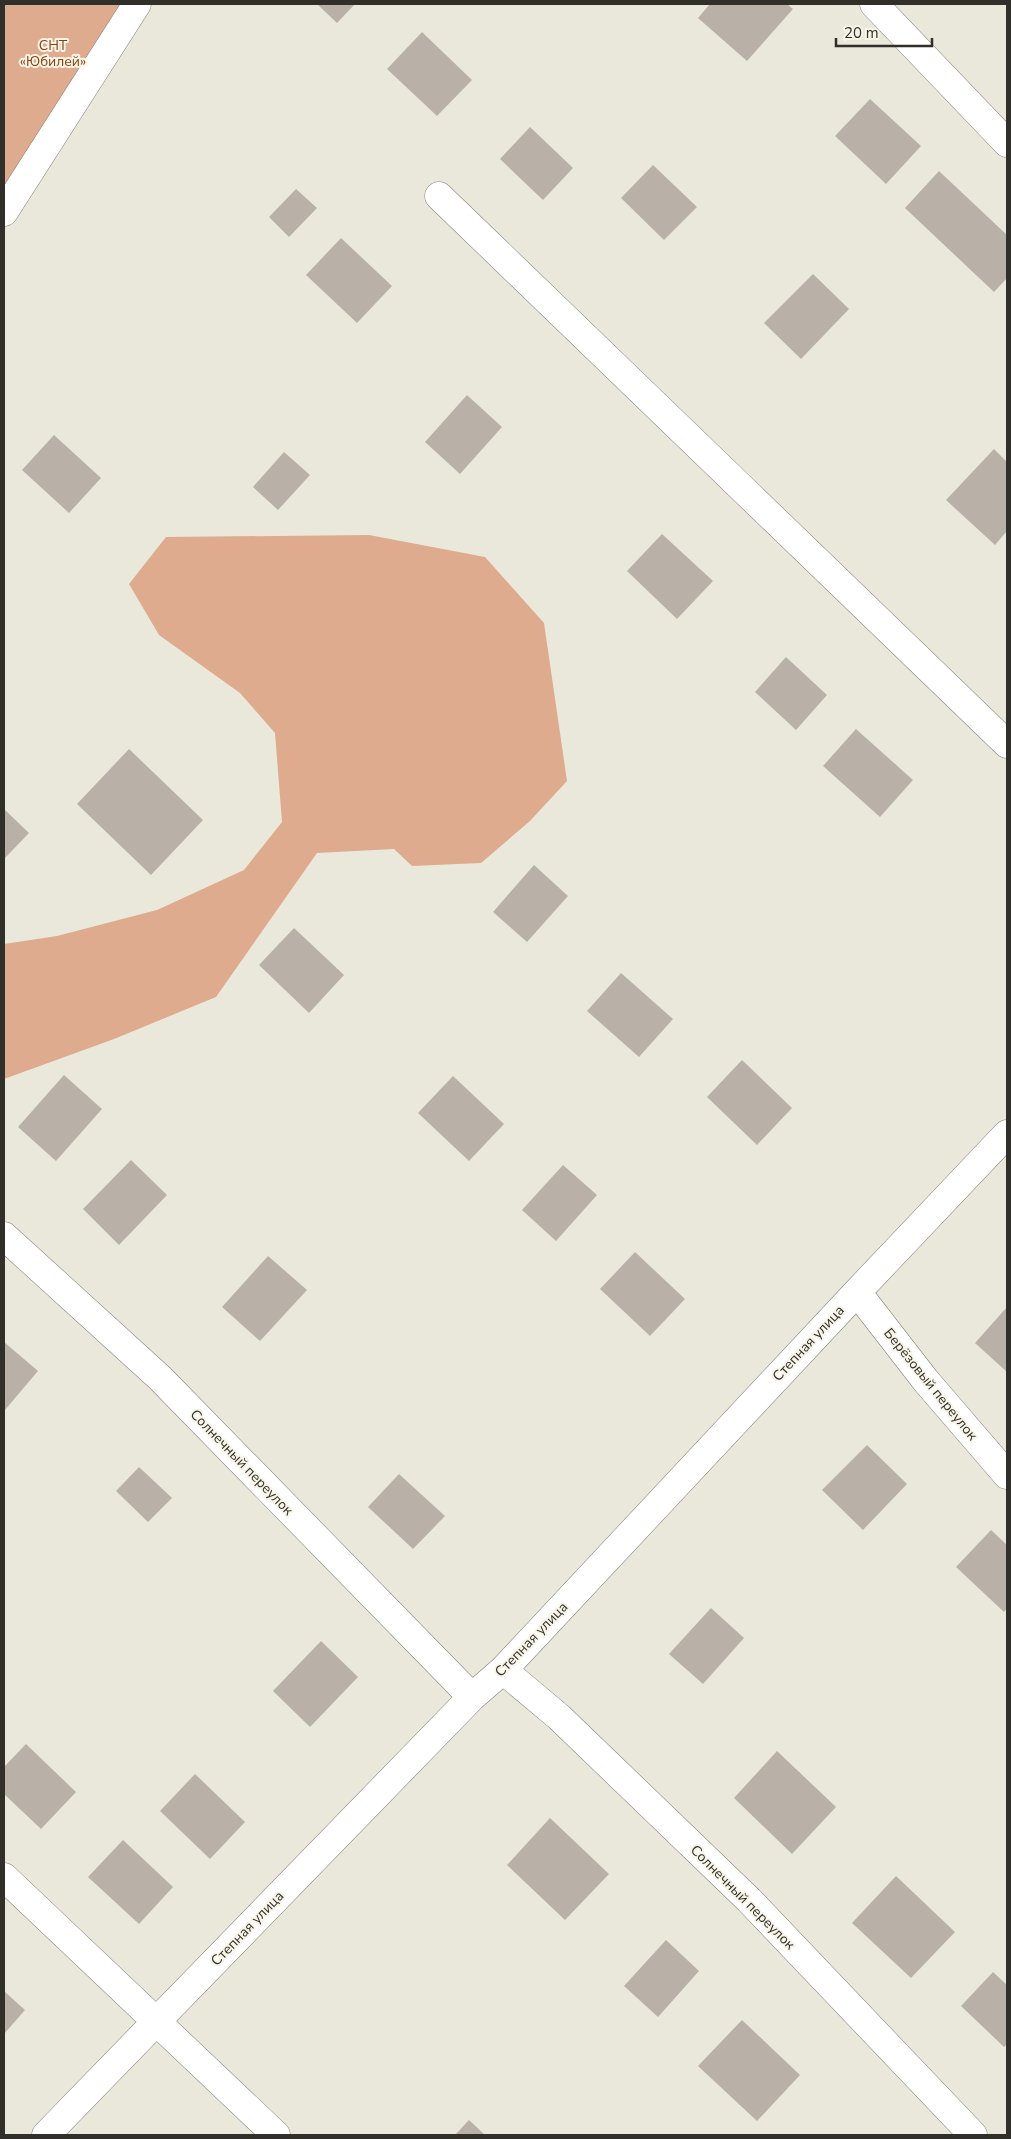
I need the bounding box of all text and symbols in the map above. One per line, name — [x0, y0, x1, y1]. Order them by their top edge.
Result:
scale bar — [836, 15, 932, 47]
text: 20 m — [844, 23, 879, 43]
park label: СНТ «Юбилей» — [20, 36, 86, 71]
street label: Степная улица — [768, 1301, 849, 1385]
street label: Берёзовый переулок — [879, 1324, 982, 1445]
street label: Солнечный переулок — [186, 1405, 298, 1520]
street label: Степная улица — [491, 1598, 572, 1681]
street label: Солнечный переулок — [686, 1841, 800, 1954]
street label: Степная улица — [207, 1887, 288, 1970]

